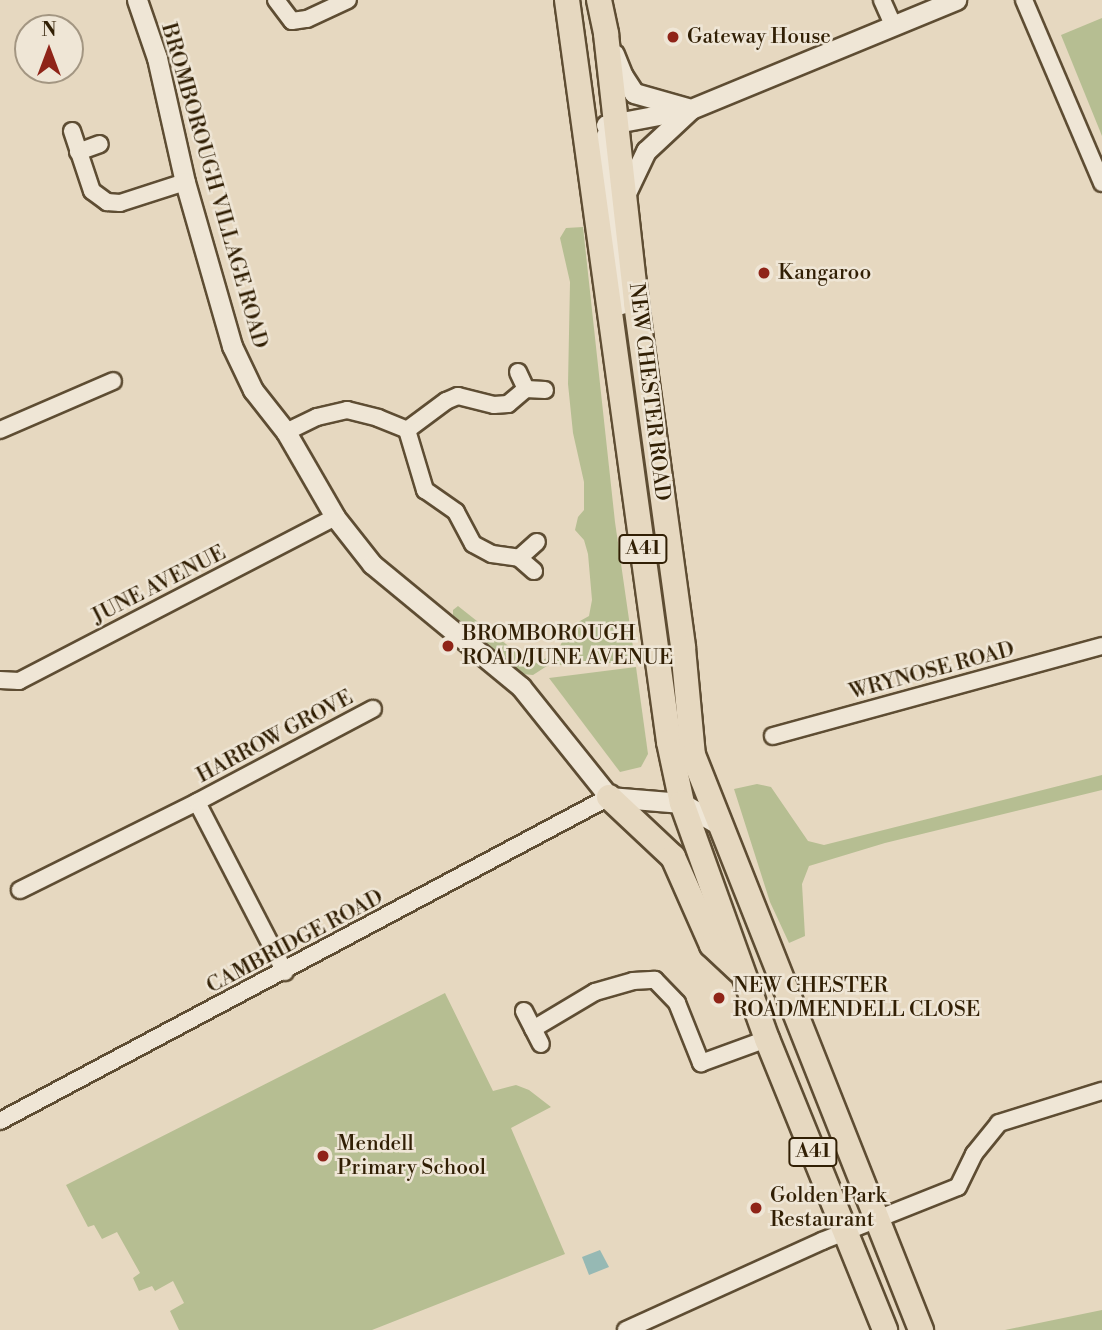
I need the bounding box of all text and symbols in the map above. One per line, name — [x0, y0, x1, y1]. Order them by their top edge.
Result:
north arrow — [14, 14, 84, 84]
text: N — [41, 18, 57, 42]
street label: BROMBOROUGH VILLAGE ROAD — [155, 20, 273, 352]
place label: Gateway House — [687, 24, 831, 50]
marker: Gateway House — [665, 29, 681, 45]
place label: Kangaroo — [778, 260, 871, 286]
marker: Kangaroo — [756, 265, 772, 281]
street label: NEW CHESTER ROAD — [623, 282, 675, 502]
road number: A41 — [617, 534, 669, 564]
street label: JUNE AVENUE — [88, 540, 230, 630]
place label: BROMBOROUGH ROAD/JUNE AVENUE — [462, 621, 673, 671]
street label: WRYNOSE ROAD — [847, 637, 1017, 705]
marker: BROMBOROUGH ROAD/JUNE AVENUE — [440, 638, 456, 654]
street label: HARROW GROVE — [193, 685, 357, 789]
street label: CAMBRIDGE ROAD — [202, 885, 388, 999]
place label: NEW CHESTER ROAD/MENDELL CLOSE — [733, 973, 980, 1023]
marker: NEW CHESTER ROAD/MENDELL CLOSE — [711, 990, 727, 1006]
place label: Mendell Primary School — [337, 1131, 486, 1181]
road number: A41 — [787, 1136, 839, 1168]
marker: Mendell Primary School — [315, 1148, 331, 1164]
place label: Golden Park Restaurant — [770, 1183, 887, 1233]
marker: Golden Park Restaurant — [748, 1200, 764, 1216]

